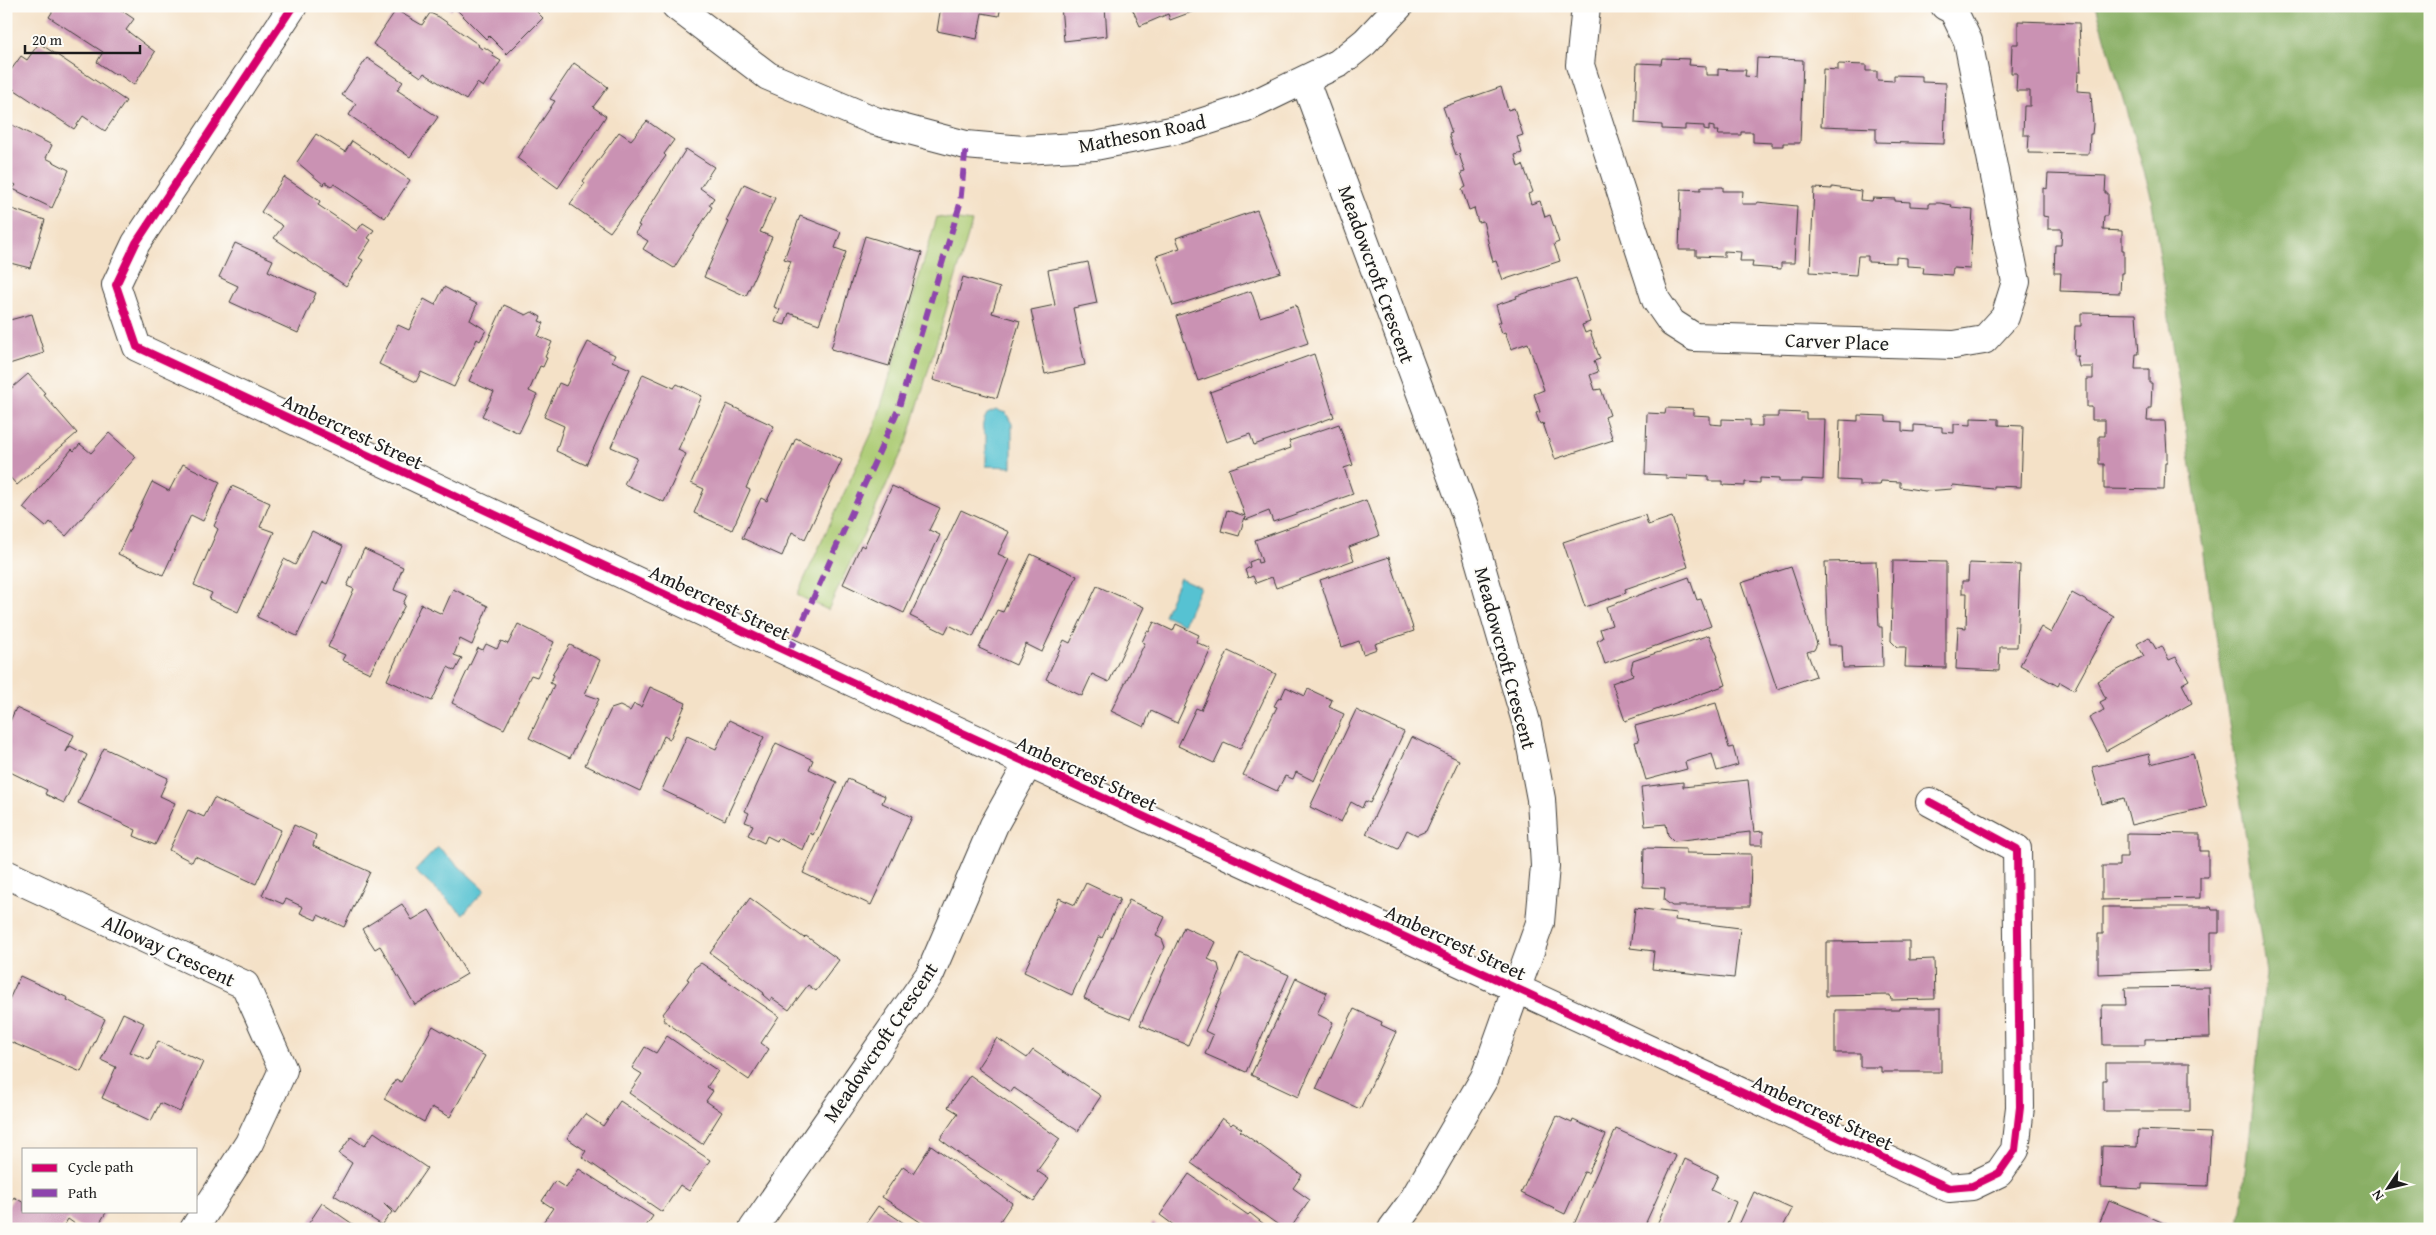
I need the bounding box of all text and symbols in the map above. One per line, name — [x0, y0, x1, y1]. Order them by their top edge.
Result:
scale bar — [25, 22, 140, 54]
text: 20 m — [32, 29, 63, 50]
street label: Matheson Road — [1076, 106, 1208, 160]
street label: Meadowcroft Crescent — [1331, 181, 1423, 367]
street label: Carver Place — [1784, 325, 1890, 357]
street label: Ambercrest Street — [278, 386, 428, 476]
street label: Ambercrest Street — [645, 557, 795, 647]
street label: Meadowcroft Crescent — [1468, 564, 1544, 752]
street label: Ambercrest Street — [1012, 728, 1162, 818]
street label: Ambercrest Street — [1381, 897, 1531, 987]
street label: Alloway Crescent — [98, 907, 240, 993]
street label: Meadowcroft Crescent — [816, 956, 944, 1128]
street label: Ambercrest Street — [1748, 1067, 1898, 1157]
legend — [22, 1148, 198, 1212]
text: Cycle path — [68, 1156, 134, 1177]
north arrow — [2364, 1162, 2414, 1212]
text: Path — [68, 1182, 97, 1203]
text: N — [2366, 1185, 2388, 1205]

